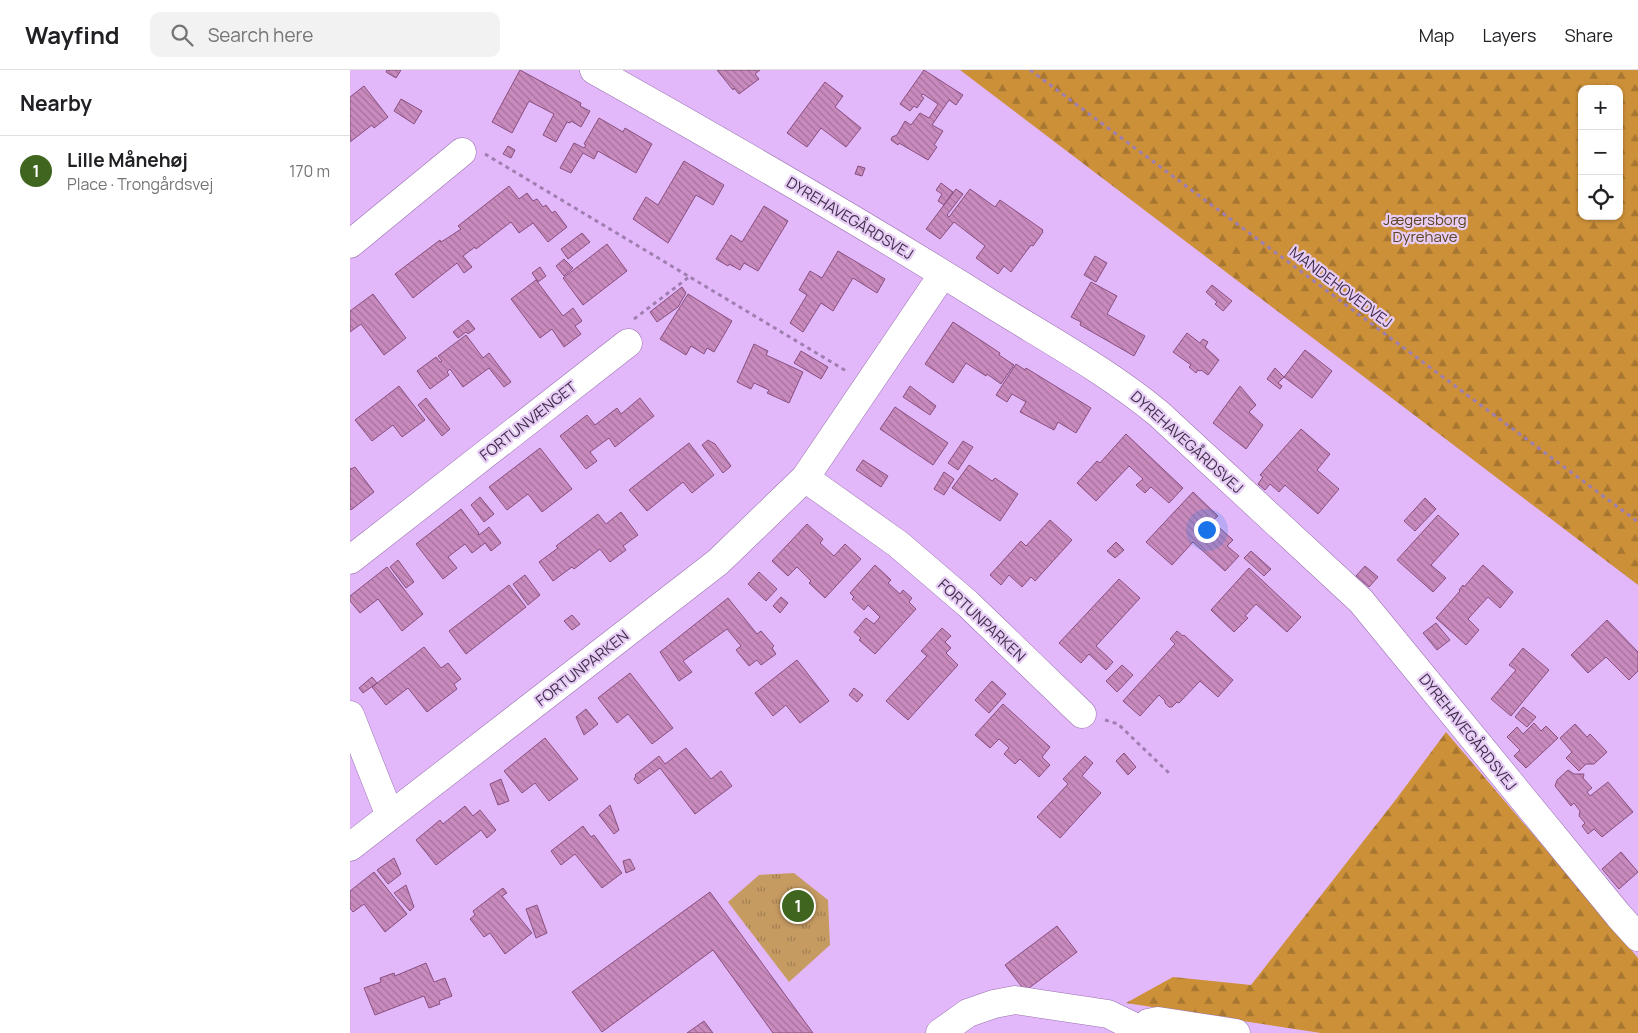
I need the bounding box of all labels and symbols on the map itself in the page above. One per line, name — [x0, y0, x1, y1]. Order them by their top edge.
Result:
street label: DYREHAVEGÅRDSVEJ — [783, 172, 917, 264]
park label: Jægersborg Dyrehave — [1383, 209, 1467, 247]
street label: MANDEHOVEDVEJ — [1285, 241, 1397, 333]
street label: FORTUNVÆNGET — [475, 376, 581, 466]
street label: DYREHAVEGÅRDSVEJ — [1126, 386, 1248, 498]
your location — [1194, 517, 1220, 543]
street label: FORTUNPARKEN — [934, 574, 1030, 666]
street label: FORTUNPARKEN — [531, 625, 633, 711]
street label: DYREHAVEGÅRDSVEJ — [1414, 669, 1522, 795]
pin: 1 — [782, 887, 814, 925]

